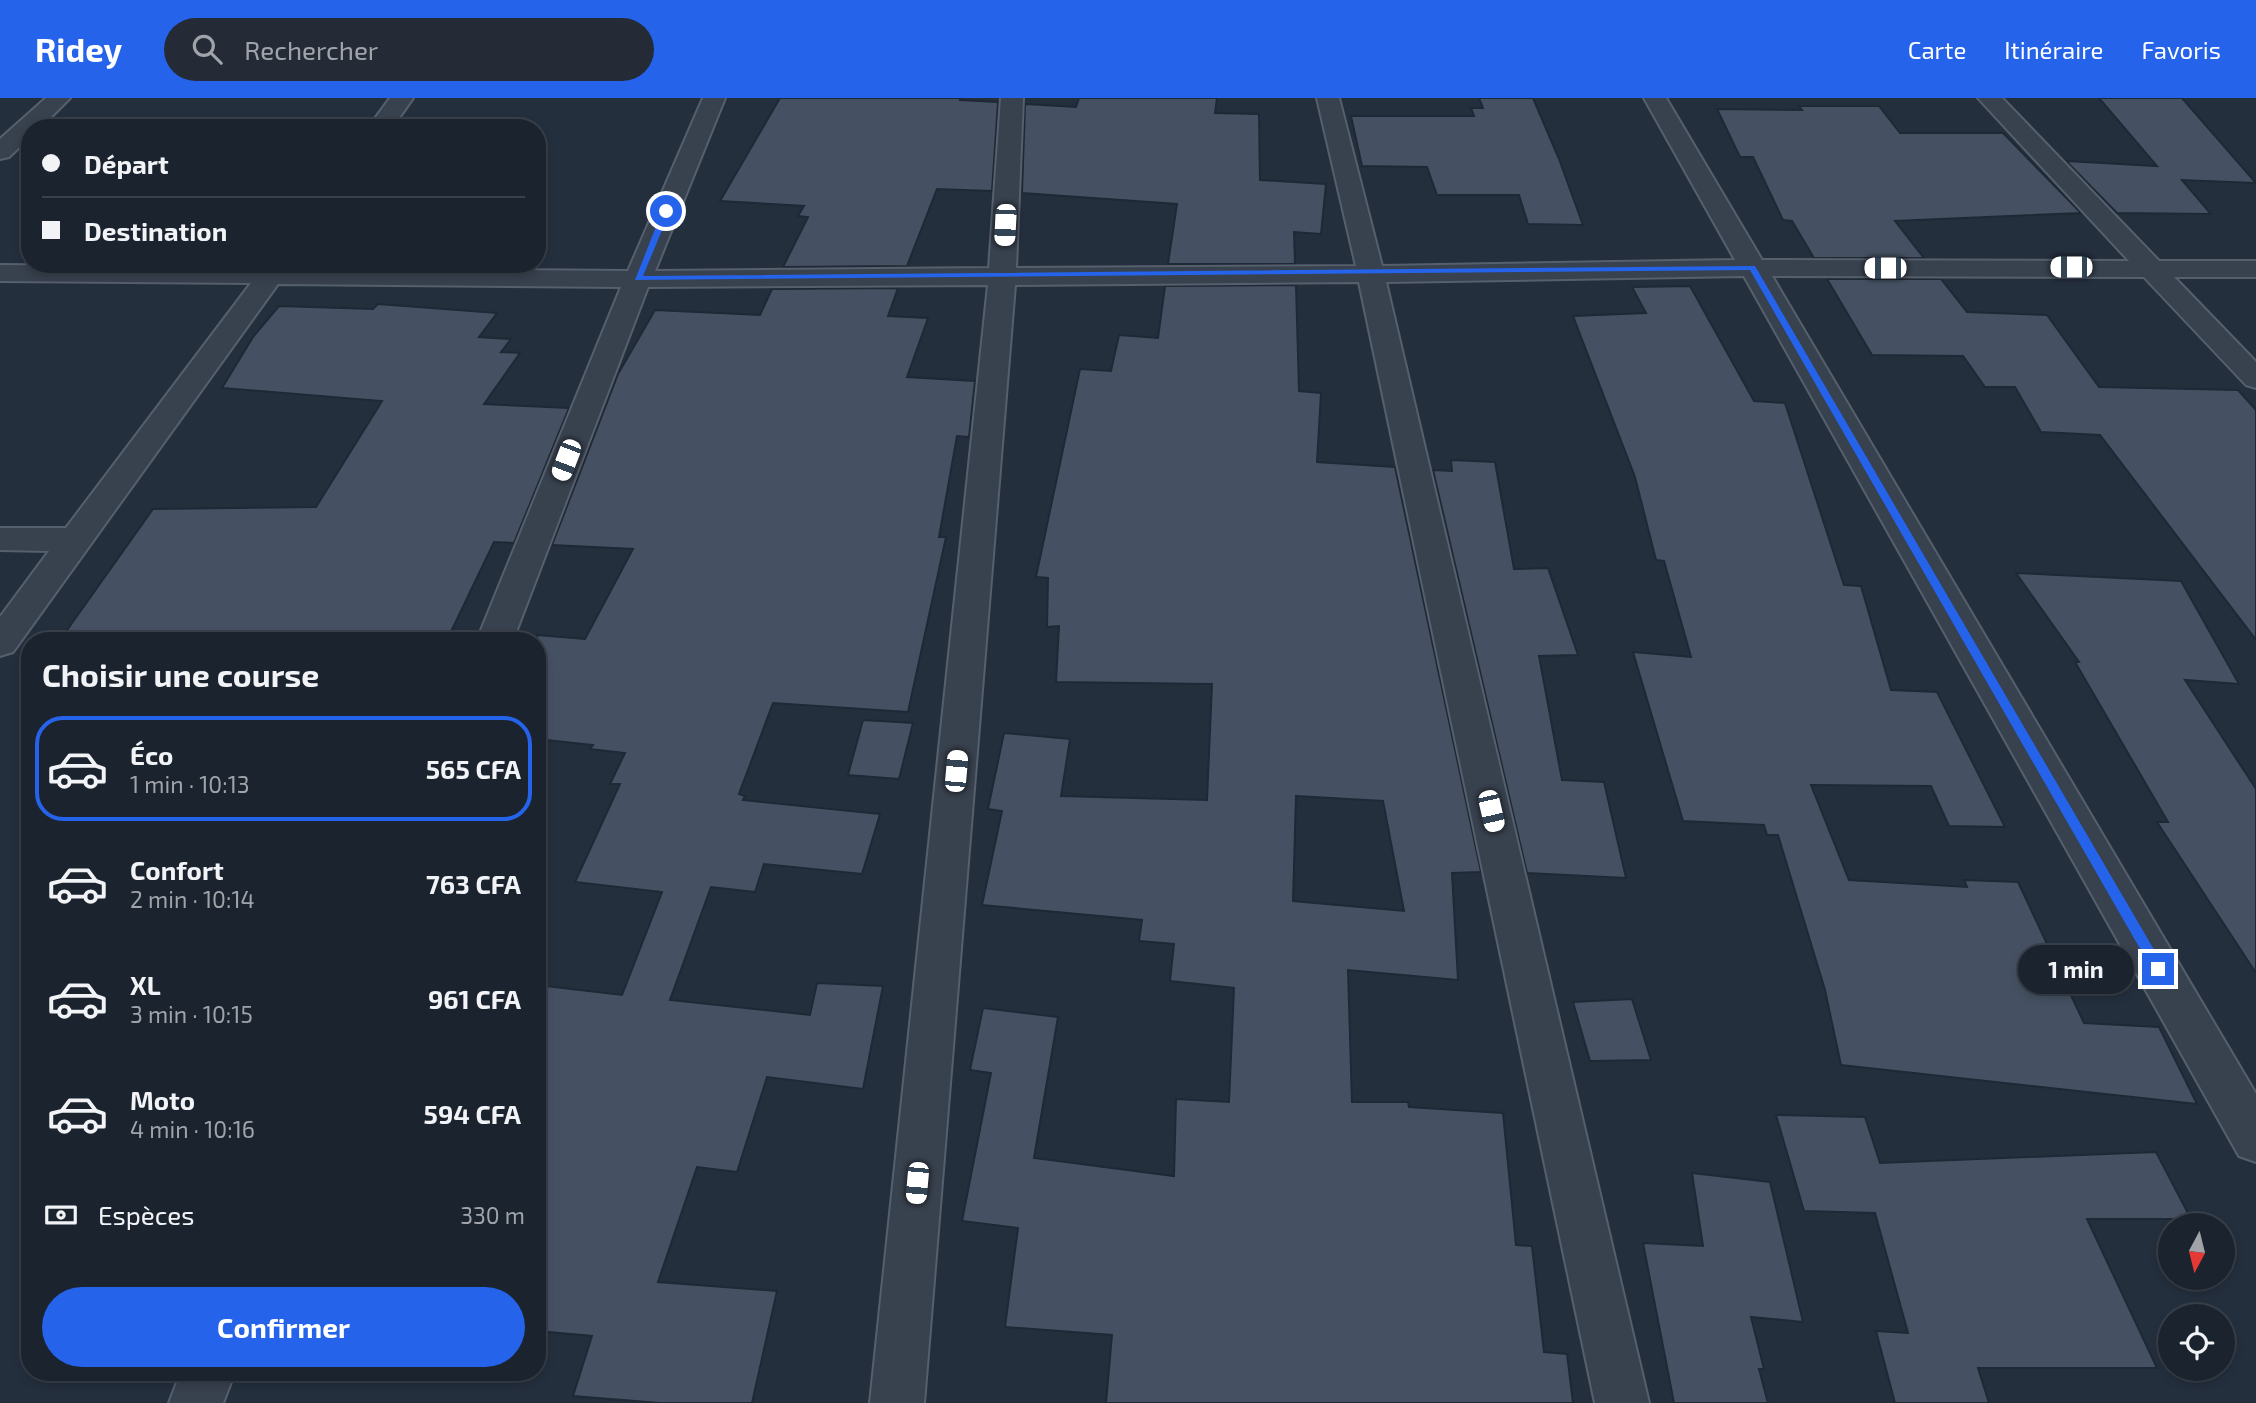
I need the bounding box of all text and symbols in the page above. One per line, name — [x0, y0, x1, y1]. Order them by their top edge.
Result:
search box — [164, 18, 654, 81]
text: Ridey — [35, 29, 122, 69]
icon: search — [188, 30, 226, 68]
text: Rechercher — [244, 34, 378, 65]
text: Carte — [1908, 35, 1966, 64]
text: Itinéraire — [2004, 35, 2103, 64]
text: Favoris — [2141, 35, 2221, 64]
text: Départ — [84, 148, 169, 179]
route start — [650, 195, 682, 227]
car — [994, 203, 1017, 247]
text: Destination — [84, 215, 227, 246]
car — [2051, 257, 2093, 278]
car — [1865, 258, 1907, 279]
car — [549, 437, 584, 483]
text: Choisir une course — [42, 655, 319, 693]
icon: car — [46, 737, 109, 800]
text: Éco — [130, 739, 173, 770]
car — [944, 749, 969, 793]
text: 565 CFA — [426, 753, 521, 784]
text: 1 min · 10:13 — [130, 770, 250, 798]
car — [1477, 788, 1506, 834]
icon: car — [46, 852, 109, 915]
text: Confort — [130, 854, 224, 885]
text: 763 CFA — [426, 868, 521, 899]
text: 2 min · 10:14 — [130, 885, 255, 913]
callout: 1 min — [2018, 944, 2134, 994]
route end — [2142, 953, 2174, 985]
text: 1 min — [2048, 955, 2104, 983]
icon: car — [46, 967, 109, 1030]
text: XL — [130, 969, 161, 1000]
text: 961 CFA — [428, 983, 521, 1014]
text: 3 min · 10:15 — [130, 1000, 253, 1028]
icon: car — [46, 1082, 109, 1145]
text: Moto — [130, 1084, 195, 1115]
text: 594 CFA — [424, 1098, 521, 1129]
text: 4 min · 10:16 — [130, 1115, 255, 1143]
car — [905, 1161, 930, 1205]
icon: cash — [42, 1196, 80, 1234]
text: Espèces — [98, 1199, 195, 1230]
text: 330 m — [460, 1201, 525, 1229]
north arrow — [2158, 1213, 2235, 1290]
map controls — [2158, 1213, 2235, 1381]
button: Confirmer — [42, 1287, 525, 1367]
button: locate — [2158, 1304, 2235, 1381]

